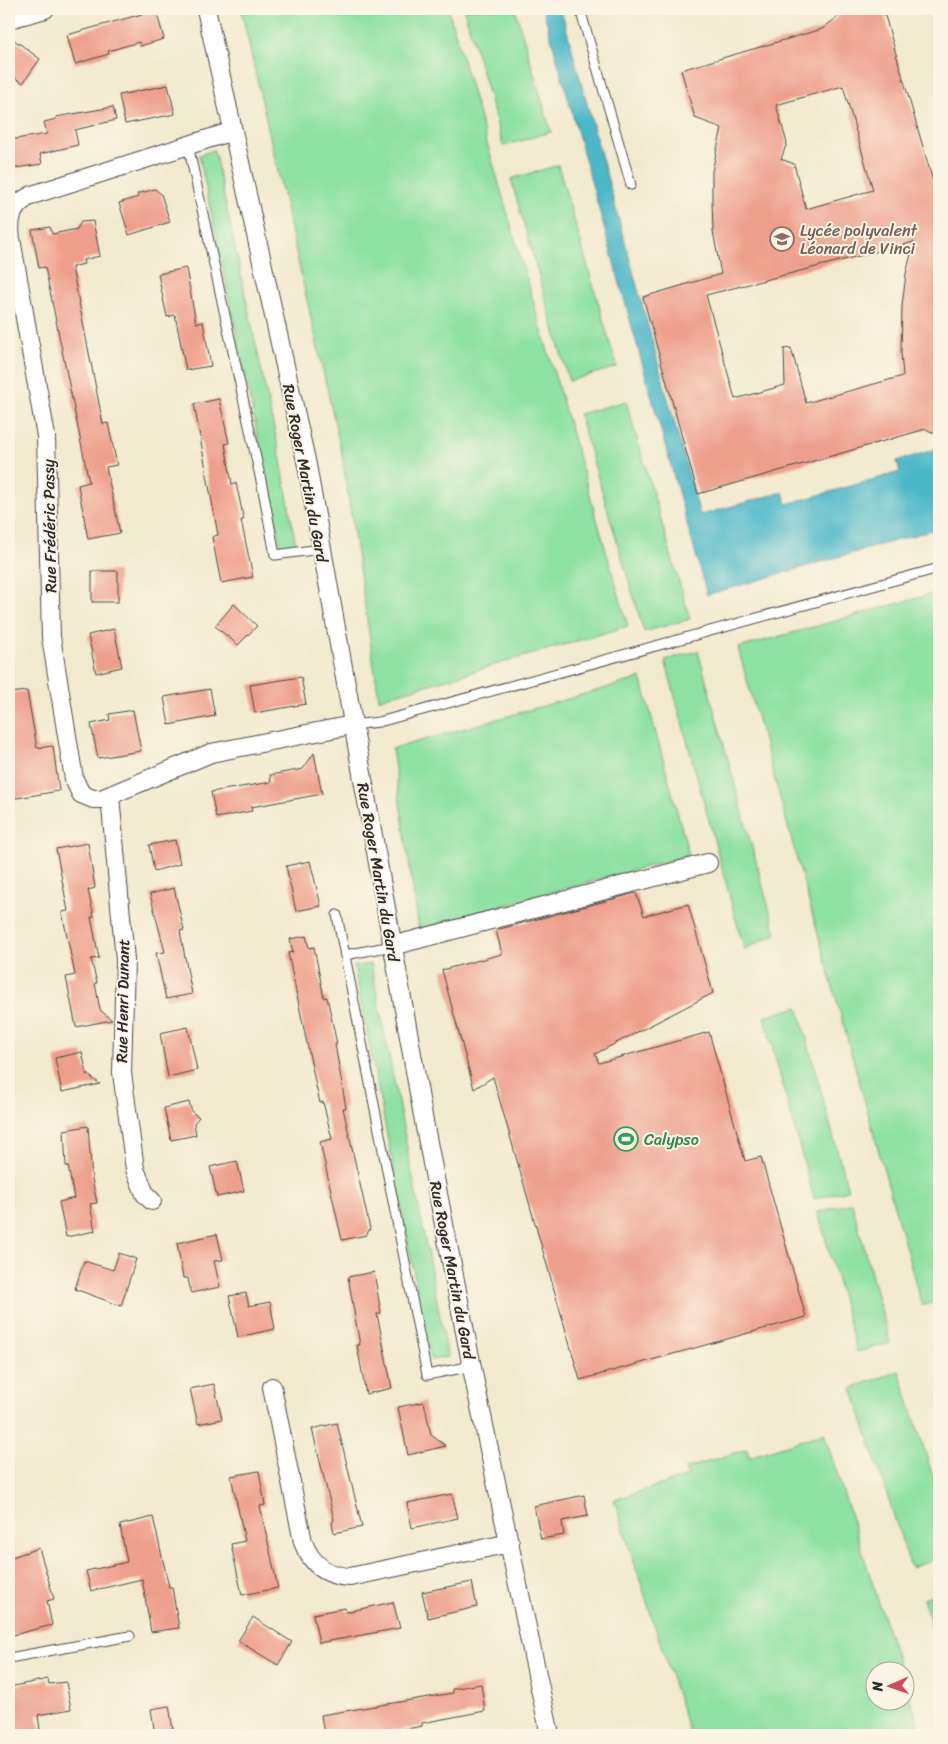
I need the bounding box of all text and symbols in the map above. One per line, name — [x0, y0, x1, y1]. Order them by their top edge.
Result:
place label: Lycée polyvalent Léonard de Vinci — [800, 216, 918, 263]
school or university icon: Lycée polyvalent Léonard de Vinci — [769, 226, 795, 252]
street label: Rue Roger Martin du Gard — [274, 381, 337, 566]
street label: Rue Frédéric Passy — [34, 458, 65, 593]
street label: Rue Roger Martin du Gard — [348, 780, 409, 965]
street label: Rue Henri Dunant — [107, 939, 138, 1063]
place label: Calypso — [644, 1125, 699, 1154]
sports icon: Calypso — [613, 1126, 639, 1152]
street label: Rue Roger Martin du Gard — [421, 1178, 484, 1363]
north arrow — [866, 1662, 916, 1712]
text: N — [865, 1681, 890, 1693]

